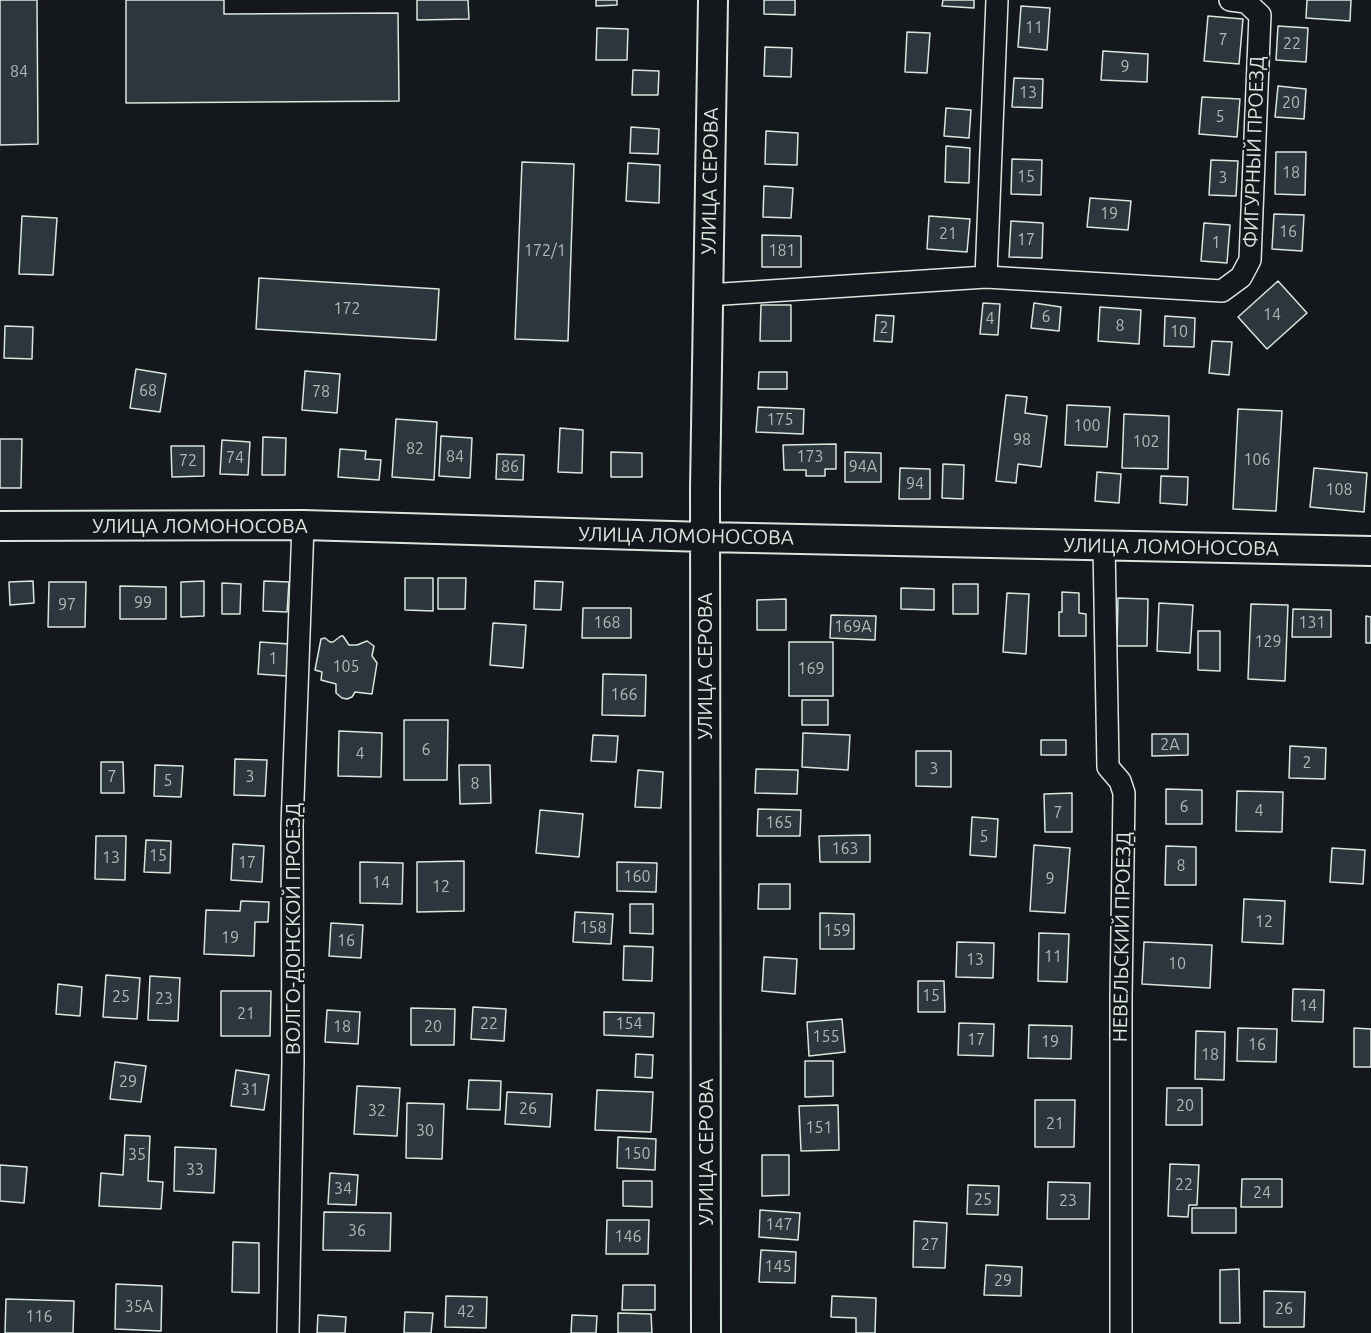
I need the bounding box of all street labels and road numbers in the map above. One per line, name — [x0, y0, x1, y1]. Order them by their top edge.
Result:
street label: ФИГУРНЫЙ ПРОЕЗД — [1239, 56, 1269, 248]
street label: УЛИЦА СЕРОВА — [697, 107, 723, 255]
street label: УЛИЦА ЛОМОНОСОВА — [92, 514, 308, 538]
street label: УЛИЦА ЛОМОНОСОВА — [578, 522, 794, 550]
street label: УЛИЦА ЛОМОНОСОВА — [1063, 533, 1279, 561]
street label: УЛИЦА СЕРОВА — [693, 592, 717, 740]
street label: ВОЛГО-ДОНСКОЙ ПРОЕЗД — [281, 803, 305, 1055]
street label: НЕВЕЛЬСКИЙ ПРОЕЗД — [1108, 832, 1136, 1042]
street label: УЛИЦА СЕРОВА — [694, 1078, 718, 1226]

